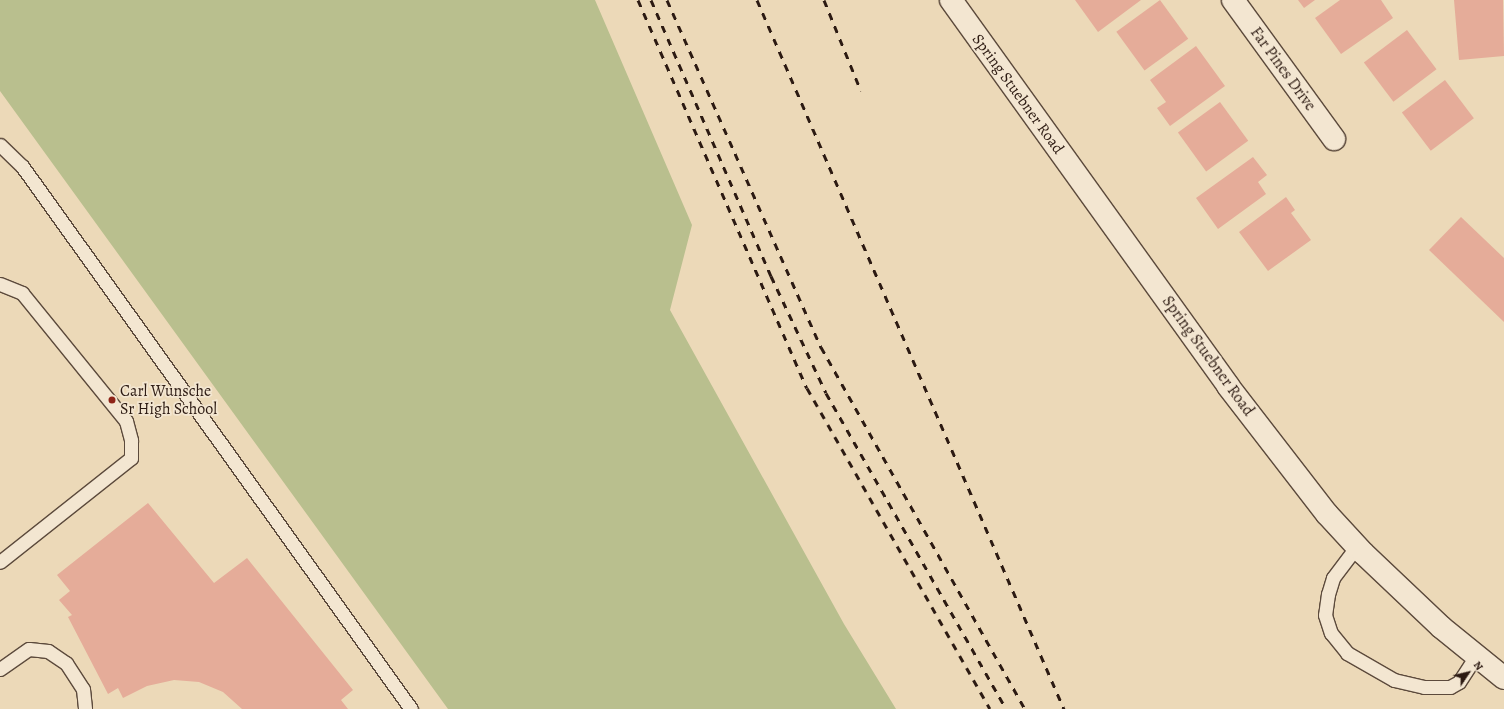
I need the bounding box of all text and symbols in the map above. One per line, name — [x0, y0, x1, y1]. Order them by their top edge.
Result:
street label: Far Pines Drive — [1246, 23, 1320, 115]
street label: Spring Stuebner Road — [968, 30, 1068, 158]
street label: Spring Stuebner Road — [1158, 292, 1258, 420]
place label: Carl Wunsche Sr High School — [120, 381, 217, 419]
marker: Carl Wunsche Sr High School — [107, 395, 117, 405]
north arrow — [1448, 653, 1488, 693]
text: N — [1470, 658, 1487, 673]

